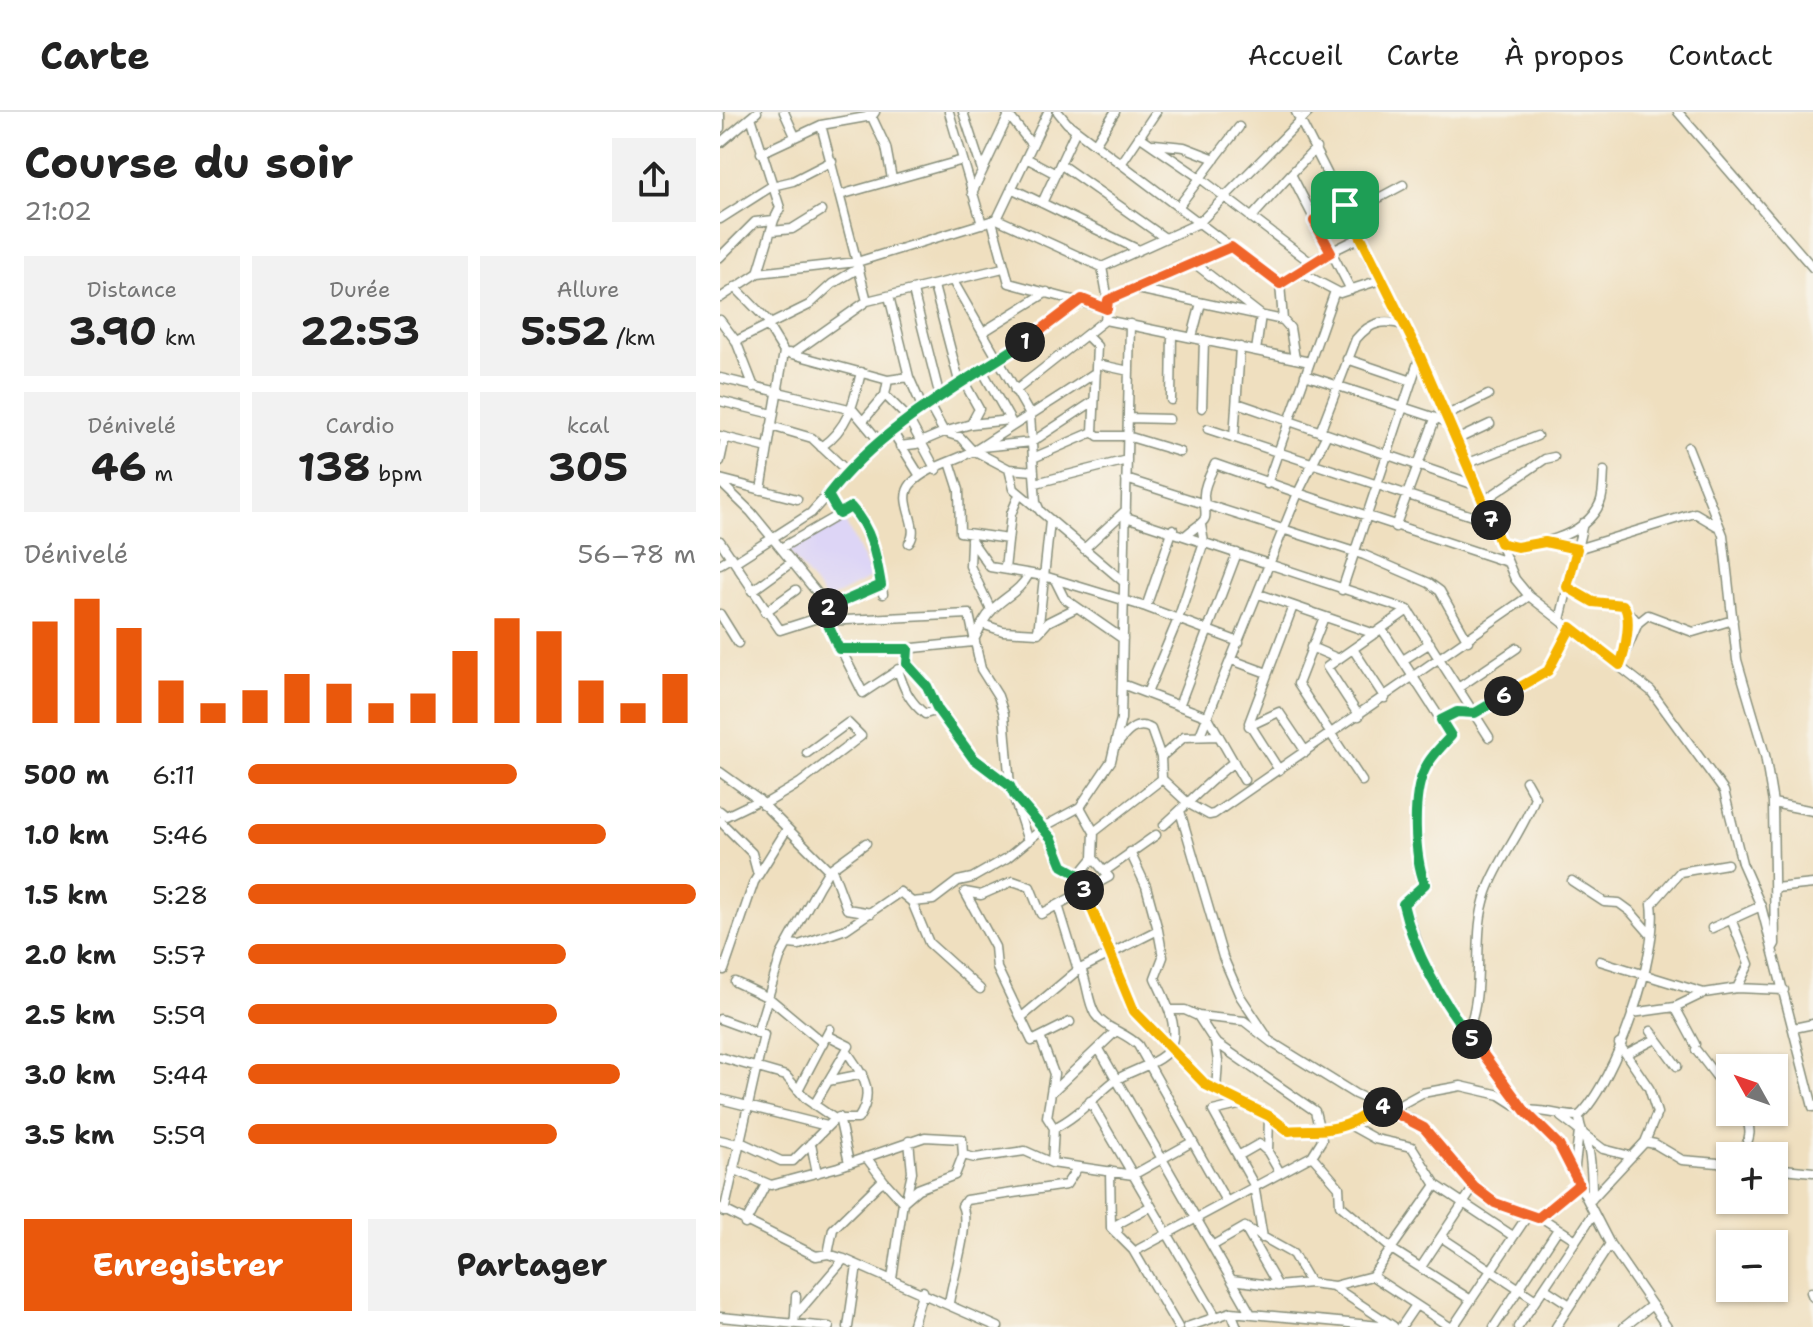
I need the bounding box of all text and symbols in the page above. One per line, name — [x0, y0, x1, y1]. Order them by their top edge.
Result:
text: Carte — [40, 30, 150, 81]
text: Accueil — [1248, 36, 1342, 74]
text: Carte — [1386, 36, 1460, 74]
text: À propos — [1504, 36, 1624, 74]
text: Contact — [1668, 36, 1773, 74]
text: Course du soir — [24, 133, 354, 192]
button: share — [612, 138, 696, 222]
pin — [1311, 171, 1379, 239]
icon: arrive — [1323, 183, 1367, 227]
text: 21:02 — [24, 193, 92, 228]
text: Distance — [87, 275, 177, 304]
text: Durée — [330, 275, 390, 304]
text: Allure — [557, 275, 619, 304]
text: 3.90 — [68, 304, 157, 358]
text: 22:53 — [300, 304, 420, 358]
text: 5:52 — [520, 304, 609, 358]
pin: 1 — [1005, 322, 1045, 362]
text: km — [157, 323, 196, 352]
text: /km — [609, 323, 656, 352]
text: 1 — [1020, 327, 1030, 356]
text: Dénivelé — [88, 411, 176, 440]
text: Cardio — [325, 411, 395, 440]
text: kcal — [567, 411, 609, 440]
text: 46 — [91, 440, 147, 494]
text: 138 — [298, 440, 371, 494]
text: 305 — [548, 440, 628, 494]
text: m — [147, 459, 173, 488]
text: bpm — [371, 459, 422, 488]
pin: 7 — [1471, 500, 1511, 540]
text: 7 — [1483, 505, 1499, 534]
text: Dénivelé — [24, 536, 129, 571]
text: 56–78 m — [577, 536, 696, 571]
pin: 2 — [808, 588, 848, 628]
text: 2 — [820, 593, 836, 622]
pin: 6 — [1484, 676, 1524, 716]
text: 6 — [1496, 681, 1512, 710]
text: 500 m — [24, 757, 109, 792]
text: 6:11 — [152, 757, 195, 792]
text: 1.0 km — [24, 817, 109, 852]
text: 5:46 — [152, 817, 208, 852]
pin: 3 — [1064, 870, 1104, 910]
text: 3 — [1076, 875, 1092, 904]
text: 1.5 km — [24, 877, 108, 912]
text: 5:28 — [152, 877, 208, 912]
text: 2.0 km — [24, 937, 116, 972]
text: 5:57 — [152, 937, 206, 972]
text: 2.5 km — [24, 997, 115, 1032]
text: 5:59 — [152, 997, 206, 1032]
pin: 5 — [1452, 1019, 1492, 1059]
text: 5 — [1465, 1024, 1479, 1053]
north arrow — [1716, 1054, 1788, 1126]
map controls — [1716, 1054, 1788, 1302]
text: 3.0 km — [24, 1057, 116, 1092]
text: 5:44 — [152, 1057, 208, 1092]
pin: 4 — [1363, 1087, 1403, 1127]
text: 4 — [1375, 1092, 1391, 1121]
text: 3.5 km — [24, 1117, 115, 1152]
text: 5:59 — [152, 1117, 206, 1152]
button: + — [1716, 1142, 1788, 1214]
button: Enregistrer — [24, 1219, 352, 1311]
button: Partager — [368, 1219, 696, 1311]
button: − — [1716, 1230, 1788, 1302]

